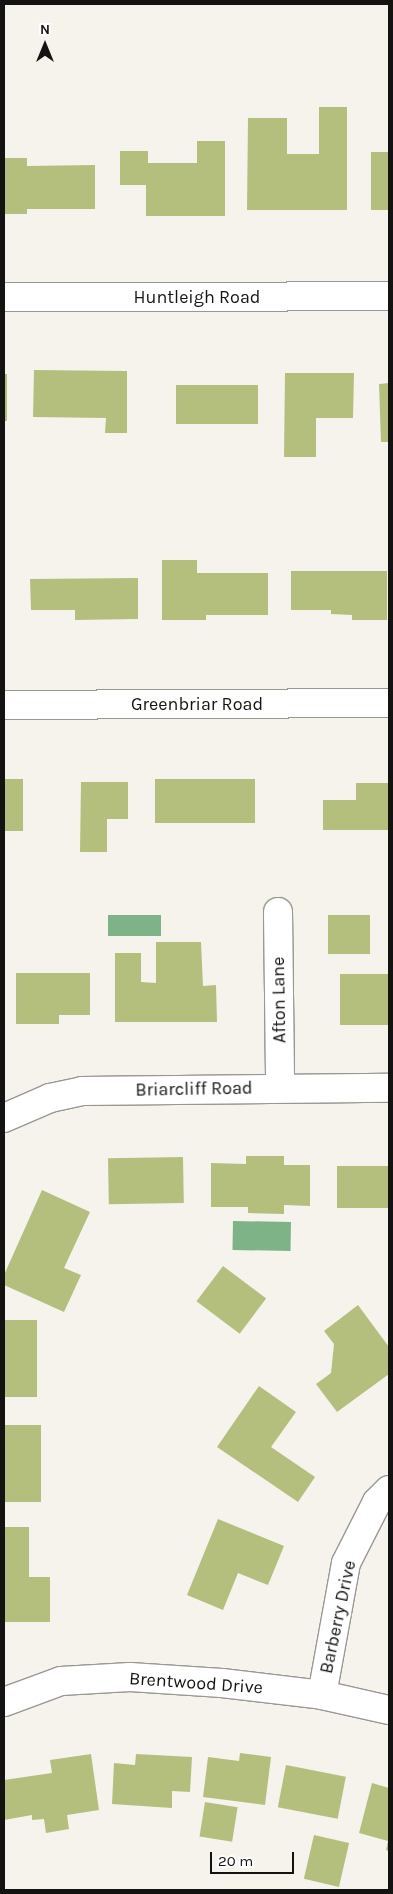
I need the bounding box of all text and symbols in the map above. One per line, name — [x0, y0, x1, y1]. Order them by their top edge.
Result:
north arrow — [20, 20, 70, 70]
text: N — [40, 21, 50, 38]
street label: Huntleigh Road — [134, 286, 260, 308]
street label: Greenbriar Road — [131, 693, 263, 715]
street label: Afton Lane — [267, 957, 291, 1043]
street label: Briarcliff Road — [135, 1077, 253, 1101]
street label: Barberry Drive — [315, 1558, 361, 1676]
street label: Brentwood Drive — [128, 1668, 264, 1698]
scale bar — [213, 1842, 297, 1874]
text: 20 m — [218, 1852, 253, 1870]

